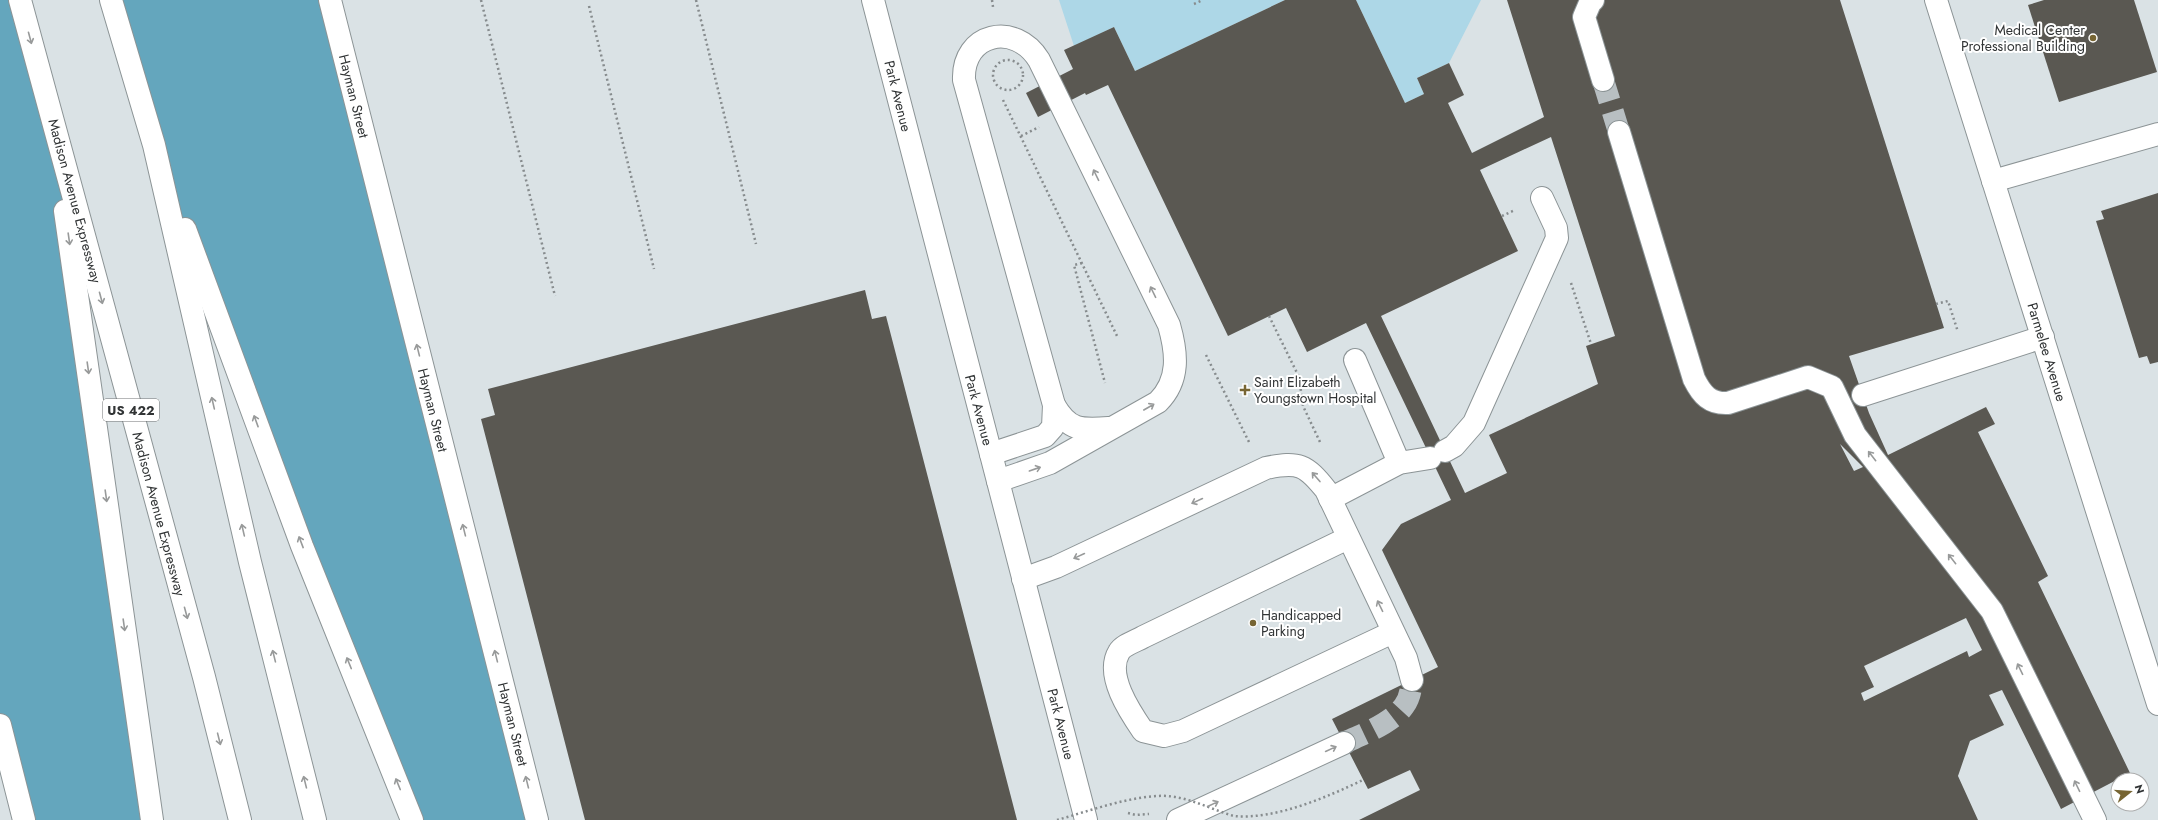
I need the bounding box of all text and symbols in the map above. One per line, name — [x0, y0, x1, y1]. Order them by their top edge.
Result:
place label: Medical Center Professional Building — [1961, 20, 2085, 56]
one-way arrow — [27, 31, 35, 44]
marker: Medical Center Professional Building — [2088, 33, 2098, 43]
street label: Hayman Street — [334, 52, 374, 140]
street label: Park Avenue — [879, 58, 917, 134]
street label: Madison Avenue Expressway — [43, 117, 107, 286]
one-way arrow — [1092, 169, 1099, 181]
one-way arrow — [65, 232, 73, 245]
one-way arrow — [1149, 286, 1156, 298]
one-way arrow — [98, 291, 105, 304]
street label: Parmelee Avenue — [2022, 300, 2072, 404]
one-way arrow — [414, 344, 421, 357]
one-way arrow — [84, 361, 92, 374]
street label: Hayman Street — [413, 366, 453, 454]
street label: Park Avenue — [960, 372, 998, 448]
place label: Saint Elizabeth Youngstown Hospital — [1254, 372, 1377, 408]
marker: Saint Elizabeth Youngstown Hospital — [1239, 384, 1251, 396]
one-way arrow — [209, 397, 217, 410]
road number: US 422 — [103, 399, 159, 421]
one-way arrow — [1143, 402, 1155, 410]
one-way arrow — [251, 415, 259, 427]
street label: Madison Avenue Expressway — [127, 430, 191, 599]
one-way arrow — [1867, 451, 1876, 462]
one-way arrow — [1028, 465, 1041, 472]
one-way arrow — [1311, 472, 1320, 483]
one-way arrow — [102, 489, 110, 502]
one-way arrow — [1192, 498, 1204, 505]
one-way arrow — [238, 524, 246, 537]
one-way arrow — [459, 524, 467, 537]
one-way arrow — [297, 537, 305, 549]
one-way arrow — [1074, 553, 1086, 560]
one-way arrow — [1947, 553, 1956, 564]
one-way arrow — [1376, 600, 1383, 612]
place label: Handicapped Parking — [1261, 605, 1341, 641]
one-way arrow — [183, 606, 190, 619]
one-way arrow — [120, 618, 128, 631]
marker: Handicapped Parking — [1248, 618, 1258, 628]
one-way arrow — [269, 650, 277, 663]
one-way arrow — [491, 650, 499, 663]
one-way arrow — [345, 658, 353, 670]
one-way arrow — [2016, 663, 2023, 675]
street label: Hayman Street — [493, 680, 533, 768]
street label: Park Avenue — [1042, 686, 1080, 762]
one-way arrow — [216, 732, 223, 745]
one-way arrow — [1325, 745, 1337, 752]
north arrow — [2110, 772, 2150, 812]
one-way arrow — [301, 776, 308, 789]
one-way arrow — [523, 776, 531, 789]
one-way arrow — [393, 778, 401, 790]
one-way arrow — [2073, 780, 2080, 792]
text: N — [2131, 783, 2148, 796]
one-way arrow — [1207, 800, 1219, 807]

